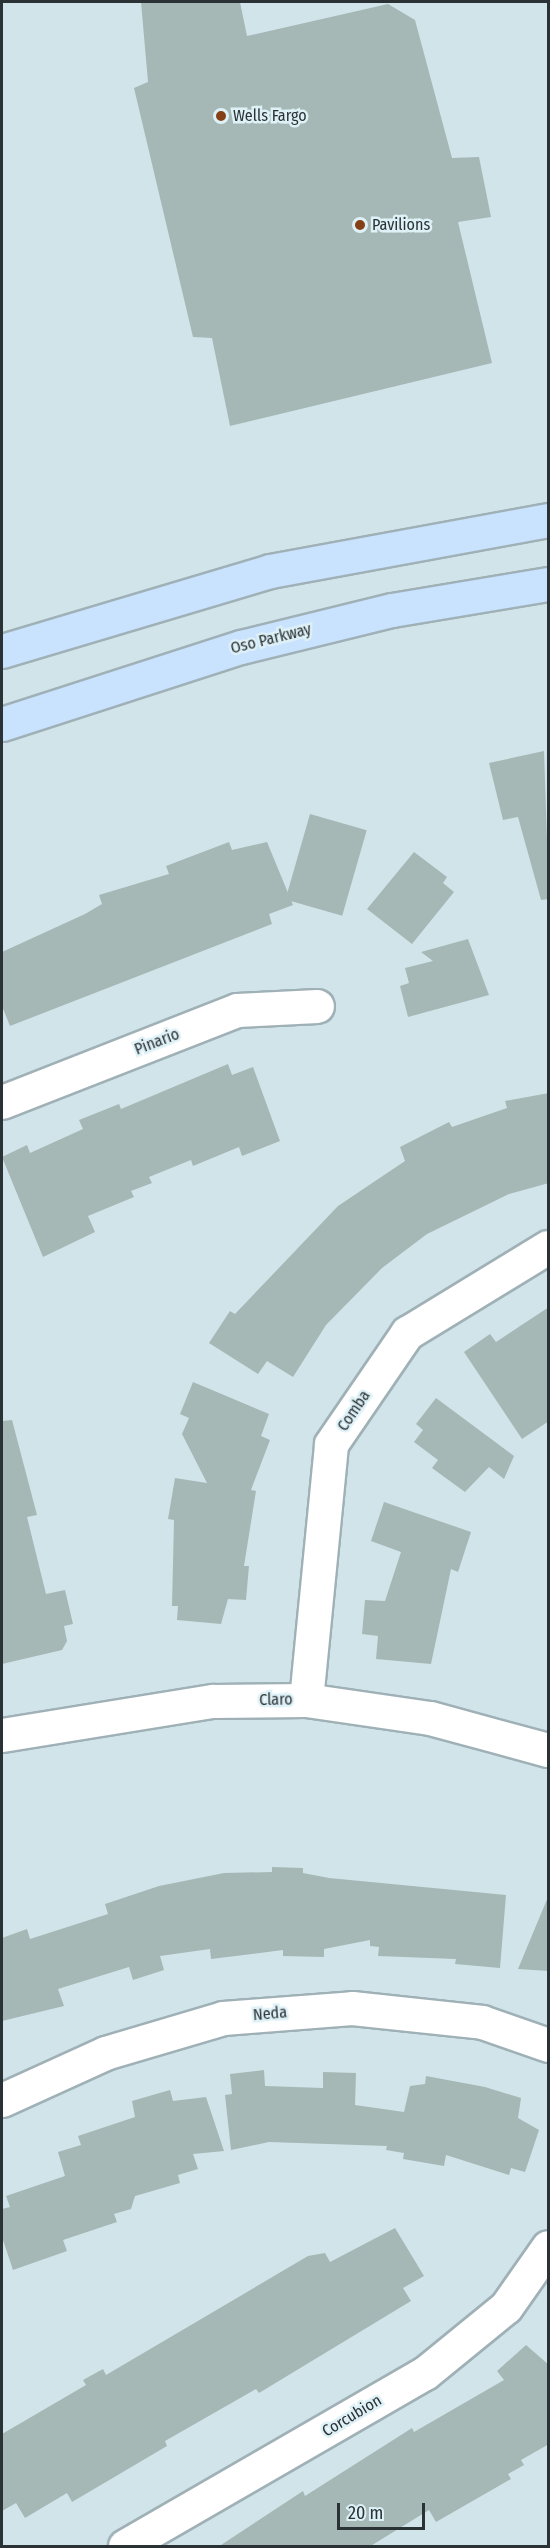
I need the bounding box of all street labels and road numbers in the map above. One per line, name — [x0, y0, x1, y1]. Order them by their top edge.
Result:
street label: Oso Parkway — [229, 620, 313, 658]
street label: Pinario — [132, 1025, 182, 1059]
street label: Comba — [334, 1387, 374, 1435]
street label: Claro — [259, 1690, 293, 1710]
street label: Neda — [252, 2003, 288, 2025]
street label: Corcubion — [319, 2391, 385, 2441]

